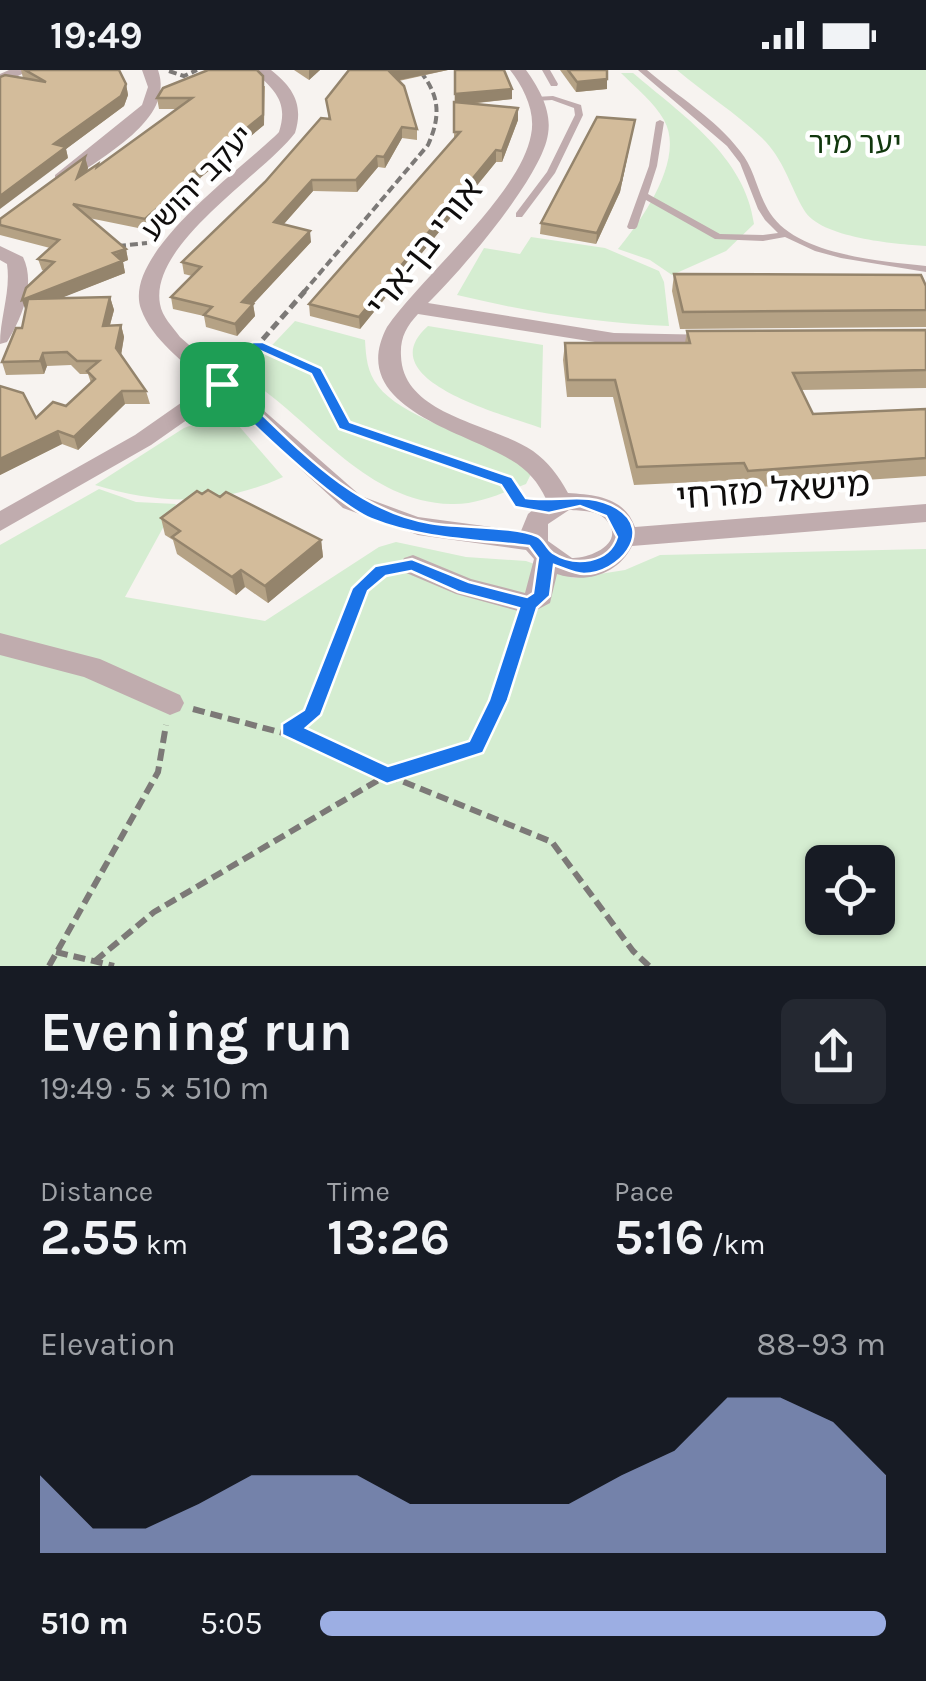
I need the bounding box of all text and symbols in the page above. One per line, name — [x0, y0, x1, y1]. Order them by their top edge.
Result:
text: 19:49 — [50, 13, 143, 58]
street label: יעקב יהושע — [134, 118, 260, 248]
park label: יער מיר — [808, 125, 902, 161]
street label: אורי בן-ארי — [358, 170, 491, 324]
pin — [180, 342, 265, 427]
icon: arrive — [195, 357, 250, 412]
street label: מישאל מזרחי — [675, 463, 871, 518]
map controls — [805, 845, 895, 935]
button: locate — [805, 845, 895, 935]
button: share — [781, 999, 886, 1104]
text: Evening run — [40, 1000, 353, 1064]
text: 19:49 · 5 × 510 m — [40, 1070, 269, 1107]
text: Distance — [40, 1175, 153, 1208]
text: Time — [327, 1175, 390, 1208]
text: Pace — [614, 1175, 674, 1208]
text: 2.55 — [40, 1208, 139, 1267]
text: 13:26 — [327, 1208, 450, 1267]
text: 5:16 — [614, 1208, 705, 1267]
text: km — [139, 1228, 188, 1261]
text: /km — [705, 1228, 765, 1261]
text: Elevation — [40, 1326, 175, 1363]
text: 88–93 m — [757, 1326, 886, 1363]
text: 510 m — [40, 1605, 129, 1642]
text: 5:05 — [200, 1605, 263, 1642]

